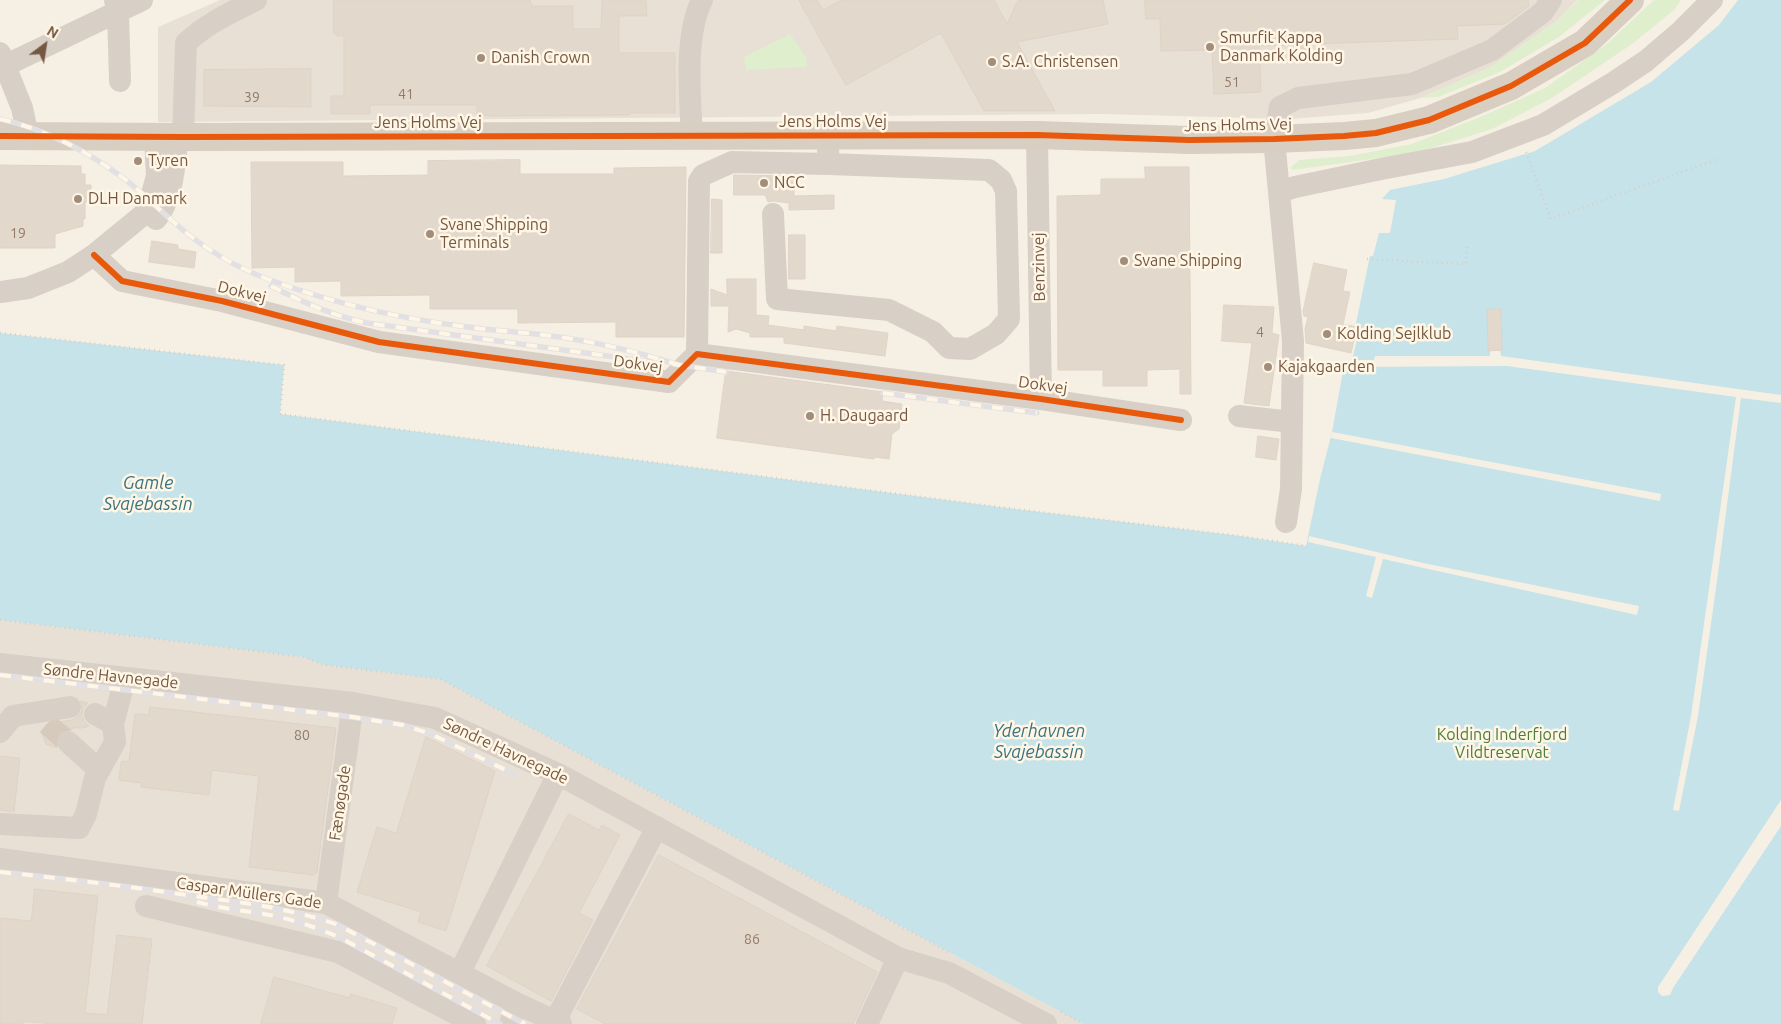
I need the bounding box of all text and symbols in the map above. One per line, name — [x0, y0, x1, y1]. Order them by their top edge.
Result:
north arrow — [20, 20, 70, 70]
text: N — [44, 23, 61, 42]
place label: Smurfit Kappa Danmark Kolding — [1220, 28, 1343, 66]
marker: Smurfit Kappa Danmark Kolding — [1204, 41, 1216, 53]
place label: Danish Crown — [491, 48, 590, 68]
marker: Danish Crown — [475, 52, 487, 64]
place label: S.A. Christensen — [1002, 52, 1118, 72]
marker: S.A. Christensen — [986, 56, 998, 68]
house number: 51 — [1224, 74, 1240, 90]
house number: 41 — [398, 86, 414, 102]
house number: 39 — [244, 89, 260, 105]
street label: Jens Holms Vej — [779, 112, 887, 132]
street label: Jens Holms Vej — [374, 113, 482, 133]
street label: Jens Holms Vej — [1184, 114, 1292, 136]
place label: Tyren — [148, 151, 188, 171]
marker: Tyren — [132, 155, 144, 167]
place label: NCC — [774, 173, 805, 193]
marker: NCC — [758, 177, 770, 189]
place label: DLH Danmark — [88, 189, 187, 209]
marker: DLH Danmark — [72, 193, 84, 205]
place label: Svane Shipping Terminals — [440, 215, 548, 253]
house number: 19 — [10, 225, 26, 241]
marker: Svane Shipping Terminals — [424, 228, 436, 240]
street label: Benzinvej — [1029, 232, 1049, 302]
place label: Svane Shipping — [1134, 251, 1242, 271]
marker: Svane Shipping — [1118, 255, 1130, 267]
street label: Dokvej — [216, 277, 268, 307]
house number: 4 — [1256, 324, 1264, 340]
place label: Kolding Sejlklub — [1337, 324, 1451, 344]
marker: Kolding Sejlklub — [1321, 328, 1333, 340]
street label: Dokvej — [612, 351, 664, 377]
place label: Kajakgaarden — [1278, 357, 1375, 377]
marker: Kajakgaarden — [1262, 361, 1274, 373]
street label: Dokvej — [1017, 372, 1069, 398]
place label: H. Daugaard — [820, 406, 908, 426]
marker: H. Daugaard — [804, 410, 816, 422]
water label: Gamle Svajebassin — [103, 472, 193, 514]
street label: Søndre Havnegade — [43, 659, 179, 693]
street label: Søndre Havnegade — [441, 714, 571, 788]
water label: Yderhavnen Svajebassin — [993, 720, 1085, 762]
park label: Kolding Inderfjord Vildtreservat — [1437, 725, 1567, 763]
house number: 80 — [294, 727, 310, 743]
street label: Fænøgade — [325, 764, 355, 842]
street label: Caspar Müllers Gade — [175, 873, 323, 913]
house number: 86 — [744, 931, 760, 947]

